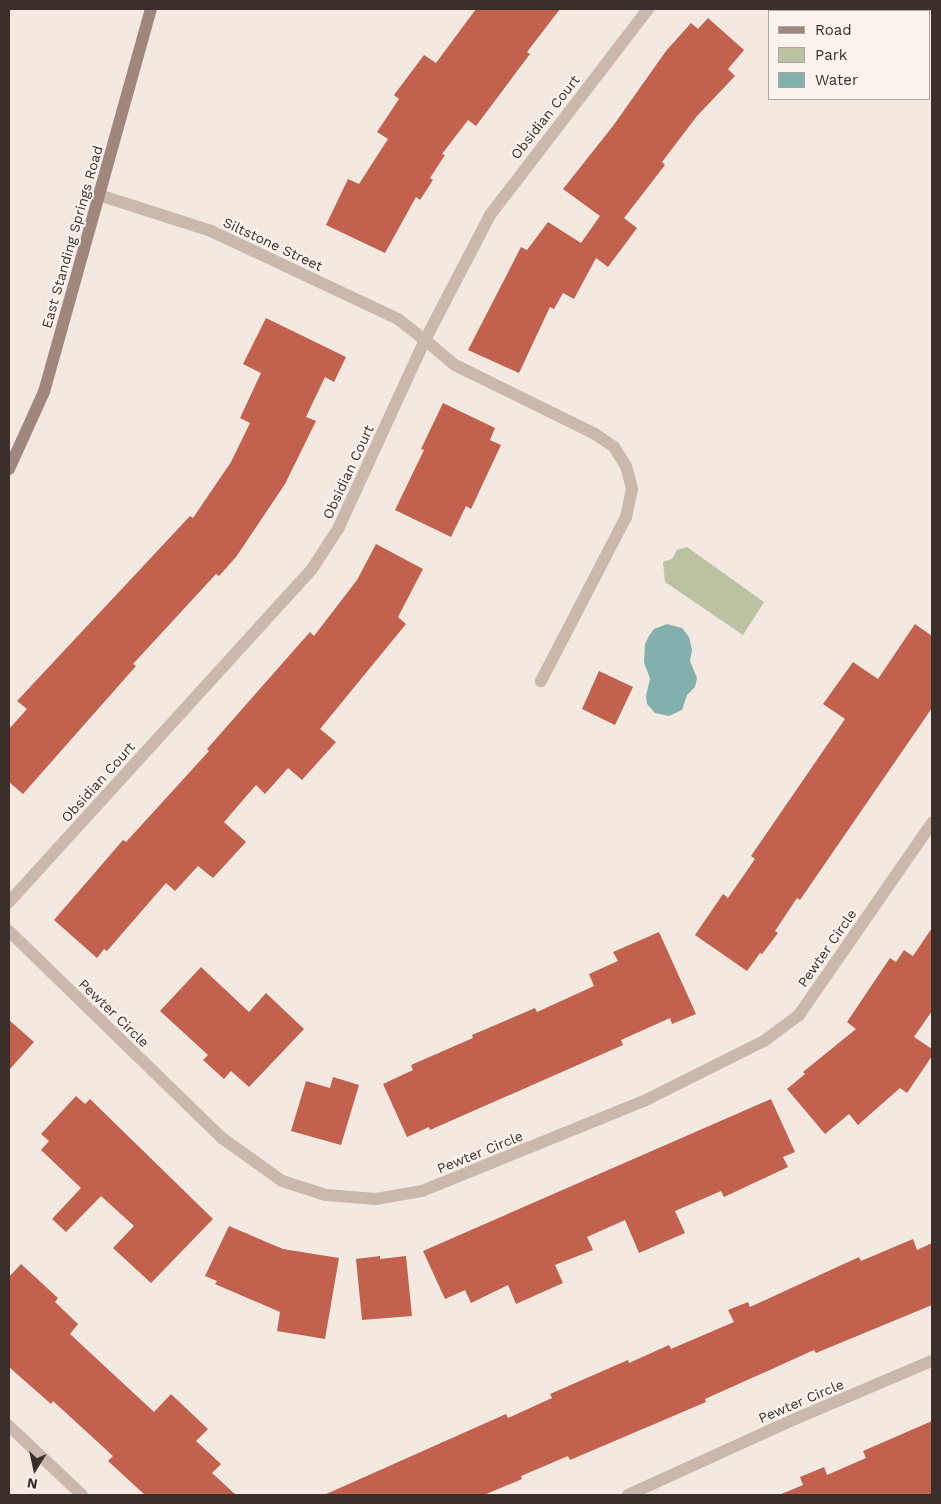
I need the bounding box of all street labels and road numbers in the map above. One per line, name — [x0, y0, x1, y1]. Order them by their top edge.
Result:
street label: Obsidian Court — [507, 72, 583, 162]
street label: East Standing Springs Road — [38, 144, 106, 330]
street label: Siltstone Street — [221, 214, 325, 274]
street label: Obsidian Court — [319, 422, 377, 522]
street label: Obsidian Court — [58, 738, 138, 826]
street label: Pewter Circle — [794, 906, 860, 990]
street label: Pewter Circle — [75, 975, 153, 1051]
street label: Pewter Circle — [434, 1127, 526, 1177]
street label: Pewter Circle — [756, 1375, 846, 1427]

